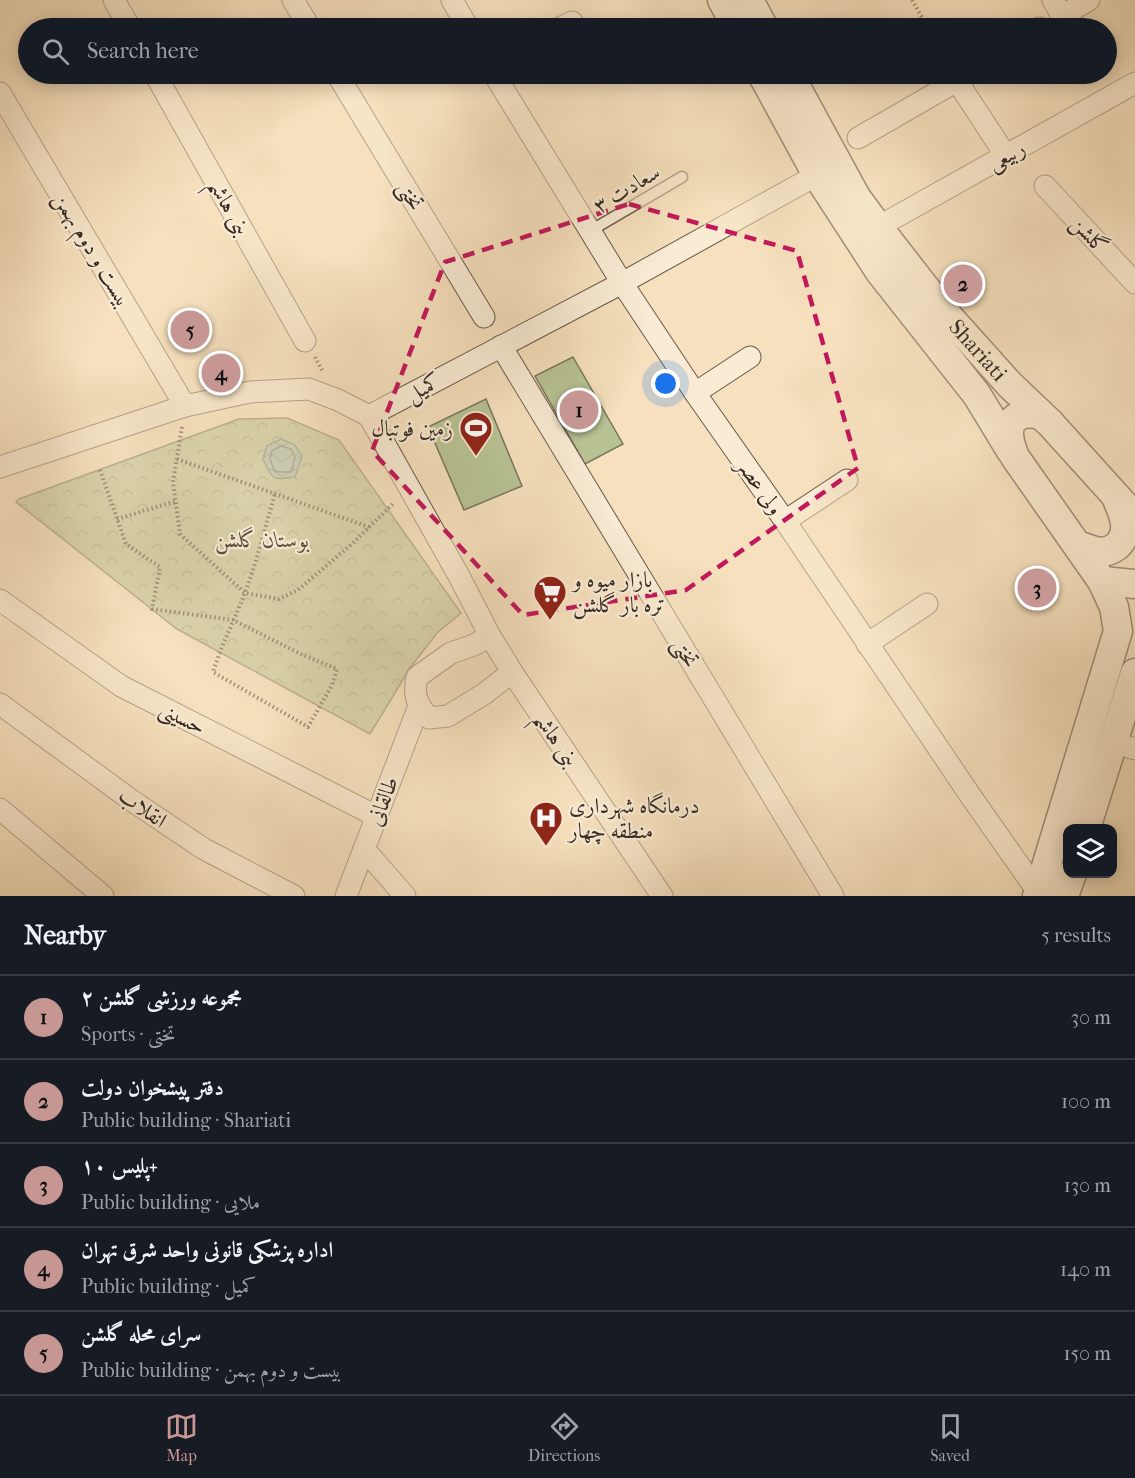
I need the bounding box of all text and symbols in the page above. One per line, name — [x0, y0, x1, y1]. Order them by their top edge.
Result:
search box — [18, 18, 1117, 84]
icon: search — [39, 35, 72, 68]
text: Search here — [87, 38, 199, 64]
street label: ربیعی — [983, 135, 1031, 178]
street label: سعادت ۳ — [588, 159, 665, 219]
street label: بنی هاشم — [196, 174, 256, 245]
street label: تختی — [390, 176, 429, 216]
street label: بیست و دوم بهمن — [43, 187, 137, 315]
street label: گلشن — [1064, 209, 1114, 261]
pin: 2 — [944, 262, 982, 306]
pin: 5 — [170, 308, 210, 352]
street label: Shariati — [943, 314, 1012, 387]
pin: 4 — [202, 350, 240, 395]
street label: کمیل — [401, 368, 446, 410]
your location — [651, 369, 680, 398]
pin: 1 — [560, 388, 598, 432]
sports icon: زمین فوتبال — [458, 410, 494, 457]
place label: زمین فوتبال — [371, 416, 453, 442]
street label: ولی عصر — [729, 452, 789, 520]
park label: بوستان گلشن — [214, 526, 310, 555]
pin: 3 — [1018, 566, 1056, 610]
place label: بازار میوه و تره بار گلشن — [571, 567, 665, 620]
supermarket icon: بازار میوه و تره بار گلشن — [532, 574, 568, 621]
street label: تختی — [665, 633, 704, 673]
street label: حسینی — [154, 695, 210, 742]
street label: بنی هاشم — [521, 707, 584, 777]
street label: طالقانی — [362, 773, 404, 830]
street label: انقلاب — [113, 782, 172, 834]
place label: درمانگاه شهرداری منطقه چهار — [567, 792, 700, 845]
hospital icon: درمانگاه شهرداری منطقه چهار — [528, 800, 564, 847]
map controls — [1063, 824, 1117, 878]
button: layers — [1063, 824, 1117, 878]
text: Nearby — [24, 920, 106, 951]
text: 5 results — [1041, 924, 1111, 947]
text: مجموعه ورزشی گلشن ۲ — [81, 985, 242, 1011]
text: 1 — [40, 1006, 47, 1029]
text: 30 m — [1071, 1006, 1111, 1029]
text: Sports · تختی — [81, 1023, 175, 1046]
text: دفتر پیشخوان دولت — [81, 1075, 224, 1101]
text: 2 — [38, 1090, 49, 1113]
text: 100 m — [1061, 1090, 1111, 1113]
text: Public building · Shariati — [81, 1109, 291, 1132]
text: پلیس ۱۰+ — [81, 1153, 158, 1179]
text: 3 — [39, 1174, 48, 1197]
text: 130 m — [1064, 1174, 1111, 1197]
text: Public building · ملایی — [81, 1191, 260, 1214]
text: اداره پزشكی قانونی واحد شرق تهران — [81, 1237, 333, 1263]
text: 4 — [38, 1258, 49, 1281]
text: 140 m — [1060, 1258, 1111, 1281]
text: Public building · کمیل — [81, 1275, 257, 1298]
text: سرای محله گلشن — [81, 1321, 201, 1347]
text: 5 — [39, 1342, 48, 1365]
text: 150 m — [1063, 1342, 1111, 1365]
text: Public building · بیست و دوم بهمن — [81, 1359, 341, 1382]
tab: Map — [165, 1410, 198, 1465]
tab: Directions — [528, 1410, 600, 1465]
tab: Saved — [930, 1410, 970, 1465]

